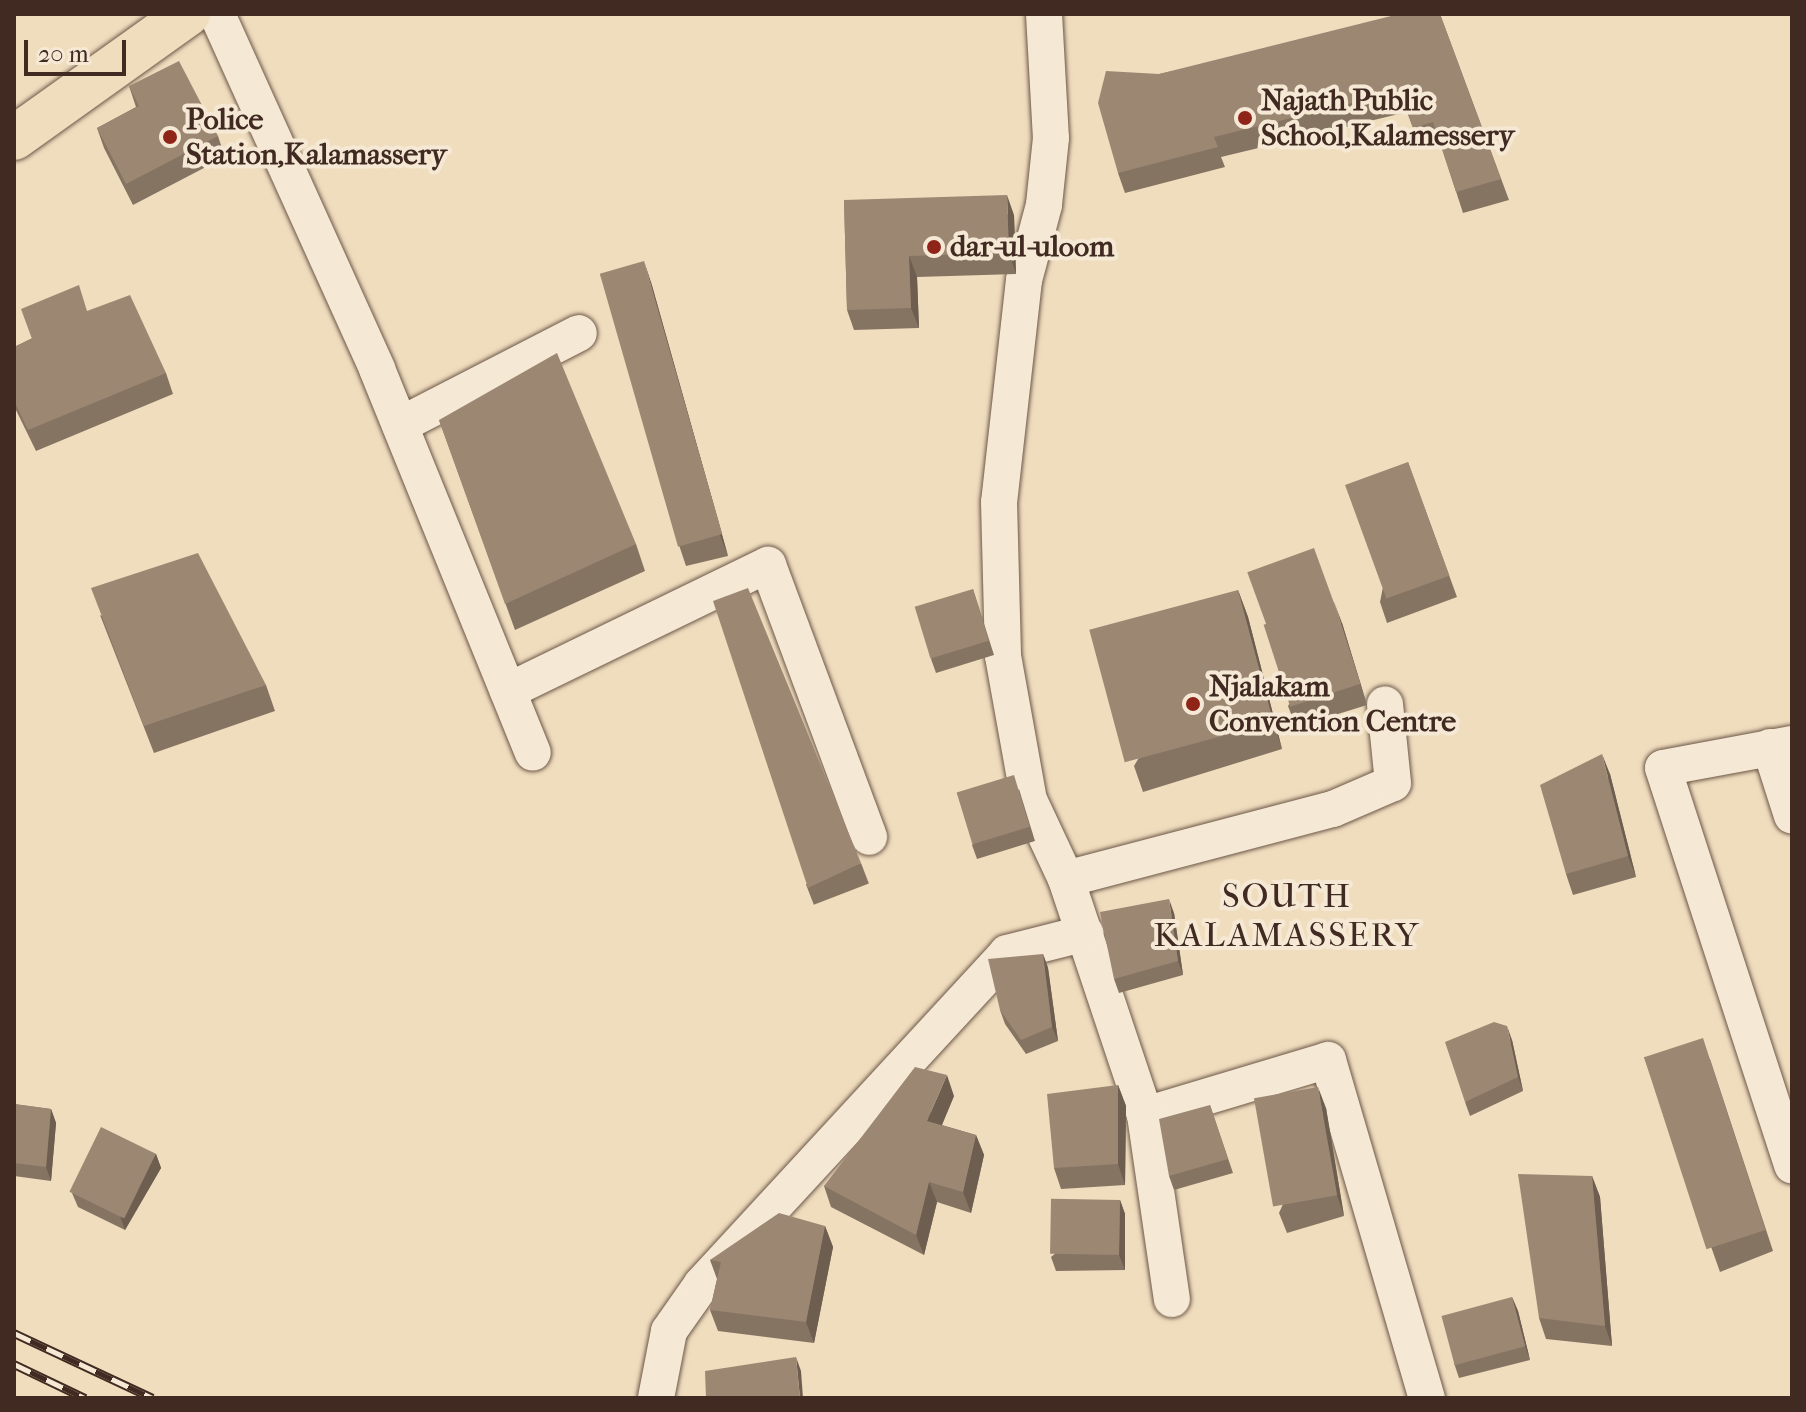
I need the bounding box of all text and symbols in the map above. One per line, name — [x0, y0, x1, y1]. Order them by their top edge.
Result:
scale bar — [28, 24, 130, 74]
text: 20 m — [38, 40, 89, 68]
place label: Najath Public School,Kalamessery — [1261, 83, 1515, 154]
place label: Police Station,Kalamassery — [186, 102, 447, 172]
marker: Najath Public School,Kalamessery — [1236, 109, 1254, 127]
marker: Police Station,Kalamassery — [161, 128, 179, 146]
place label: dar-ul-uloom — [950, 229, 1114, 265]
marker: dar-ul-uloom — [925, 238, 943, 256]
place label: Njalakam Convention Centre — [1209, 669, 1456, 740]
marker: Njalakam Convention Centre — [1184, 695, 1202, 713]
district label: SOUTH KALAMASSERY — [1154, 876, 1420, 956]

